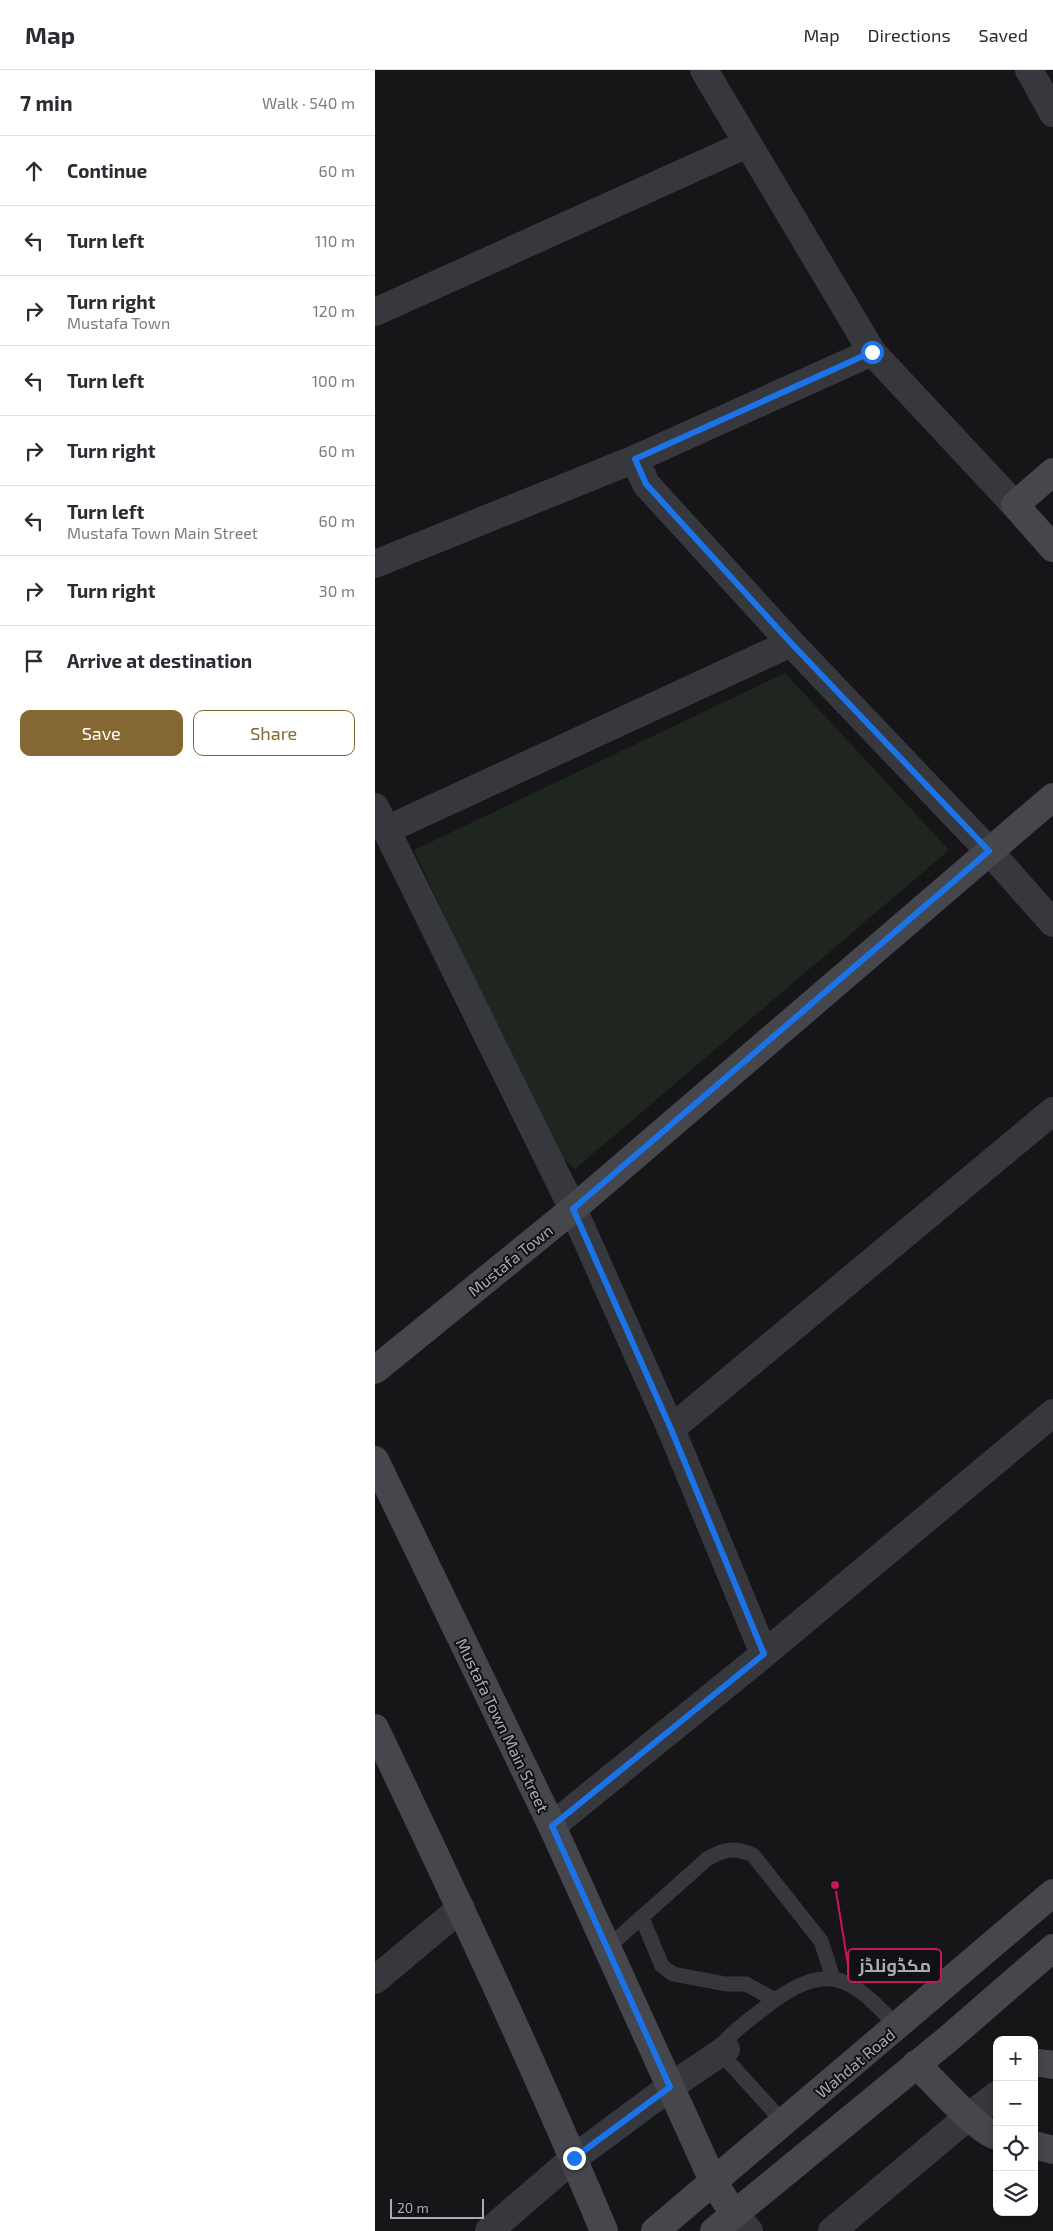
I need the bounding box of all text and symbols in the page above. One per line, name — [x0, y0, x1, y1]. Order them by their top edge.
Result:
text: Map — [25, 20, 75, 49]
text: Map — [803, 24, 840, 46]
text: Directions — [868, 24, 951, 46]
text: Saved — [979, 24, 1028, 46]
text: 7 min — [20, 90, 73, 115]
text: Walk · 540 m — [262, 93, 355, 112]
icon: ahead — [20, 157, 48, 185]
text: Continue — [67, 159, 147, 182]
text: 60 m — [319, 161, 355, 180]
icon: left — [20, 227, 48, 255]
text: Turn left — [67, 229, 144, 252]
text: 110 m — [315, 231, 355, 250]
text: Turn right — [67, 290, 155, 313]
icon: right — [20, 297, 48, 325]
text: 120 m — [312, 301, 355, 320]
text: Mustafa Town — [67, 313, 170, 332]
route start — [861, 341, 884, 364]
icon: left — [20, 367, 48, 395]
text: Turn left — [67, 369, 144, 392]
text: 100 m — [312, 371, 355, 390]
icon: right — [20, 437, 48, 465]
text: Turn right — [67, 439, 155, 462]
text: 60 m — [319, 441, 355, 460]
text: Turn left — [67, 500, 144, 523]
icon: left — [20, 507, 48, 535]
text: 60 m — [319, 511, 355, 530]
text: Mustafa Town Main Street — [67, 523, 258, 542]
icon: right — [20, 577, 48, 605]
text: Turn right — [67, 579, 155, 602]
text: 30 m — [319, 581, 355, 600]
icon: arrive — [20, 647, 48, 675]
text: Arrive at destination — [67, 649, 252, 672]
button: Save — [20, 710, 183, 756]
button: Share — [193, 710, 355, 756]
street label: Mustafa Town — [464, 1220, 556, 1300]
street label: Mustafa Town Main Street — [453, 1635, 553, 1815]
callout: مکڈونلڈز — [848, 1949, 941, 1982]
text: مکڈونلڈز — [858, 1954, 931, 1977]
street label: Wahdat Road — [812, 2024, 898, 2102]
map controls — [993, 2036, 1038, 2216]
button: + — [993, 2036, 1038, 2081]
button: − — [993, 2081, 1038, 2126]
button: locate — [993, 2126, 1038, 2171]
route end — [563, 2147, 586, 2170]
button: layers — [993, 2171, 1038, 2216]
scale bar — [390, 2196, 484, 2219]
text: 20 m — [397, 2199, 429, 2216]

